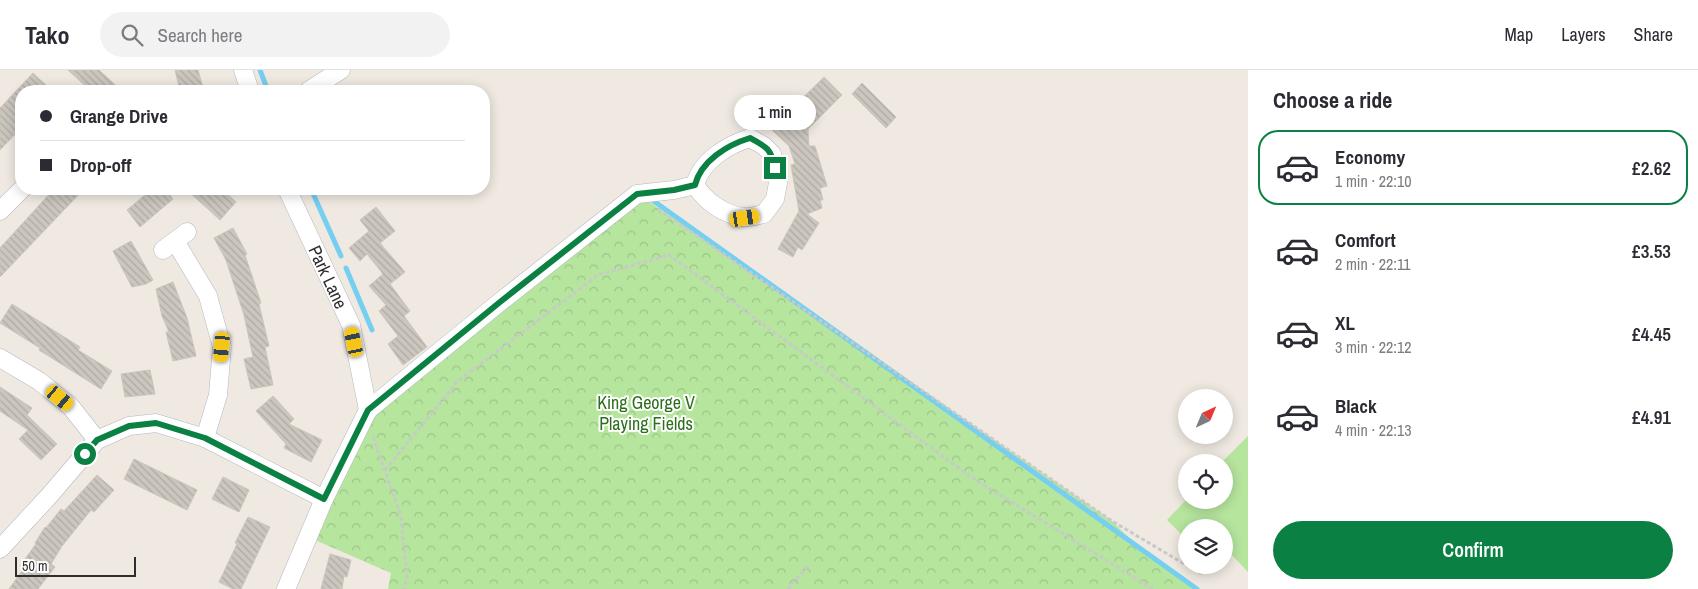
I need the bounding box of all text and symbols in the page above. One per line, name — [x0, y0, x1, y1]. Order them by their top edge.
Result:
search box — [100, 12, 450, 57]
text: Tako — [25, 19, 70, 51]
icon: search — [118, 21, 146, 49]
text: Search here — [158, 22, 242, 48]
text: Map — [1505, 22, 1533, 47]
text: Layers — [1561, 22, 1606, 47]
text: Share — [1634, 22, 1673, 47]
text: Choose a ride — [1273, 85, 1392, 115]
callout: 1 min — [734, 96, 816, 131]
text: 1 min — [758, 101, 792, 123]
text: Grange Drive — [70, 103, 168, 129]
text: Economy — [1335, 144, 1405, 170]
icon: car — [1275, 145, 1320, 190]
text: Drop-off — [70, 152, 131, 178]
text: £2.62 — [1632, 155, 1671, 181]
route end — [764, 157, 786, 179]
text: 1 min · 22:10 — [1335, 170, 1412, 192]
car — [729, 208, 760, 228]
text: Comfort — [1335, 227, 1396, 253]
icon: car — [1275, 228, 1320, 273]
text: £3.53 — [1632, 238, 1671, 264]
street label: Park Lane — [302, 241, 354, 313]
text: 2 min · 22:11 — [1335, 253, 1411, 275]
text: XL — [1335, 310, 1355, 336]
icon: car — [1275, 311, 1320, 356]
text: £4.45 — [1632, 321, 1671, 347]
car — [343, 326, 364, 358]
car — [213, 331, 230, 363]
text: 3 min · 22:12 — [1335, 336, 1412, 358]
car — [43, 383, 76, 413]
north arrow — [1178, 389, 1232, 444]
map controls — [1178, 389, 1233, 574]
park label: King George V Playing Fields — [597, 390, 695, 436]
text: Black — [1335, 393, 1377, 419]
icon: car — [1275, 394, 1320, 439]
text: £4.91 — [1632, 404, 1671, 430]
text: 4 min · 22:13 — [1335, 419, 1412, 441]
route start — [74, 443, 96, 465]
button: locate — [1178, 454, 1233, 509]
button: layers — [1178, 519, 1233, 574]
button: Confirm — [1273, 521, 1673, 579]
scale bar — [15, 554, 136, 577]
text: 50 m — [22, 557, 48, 575]

